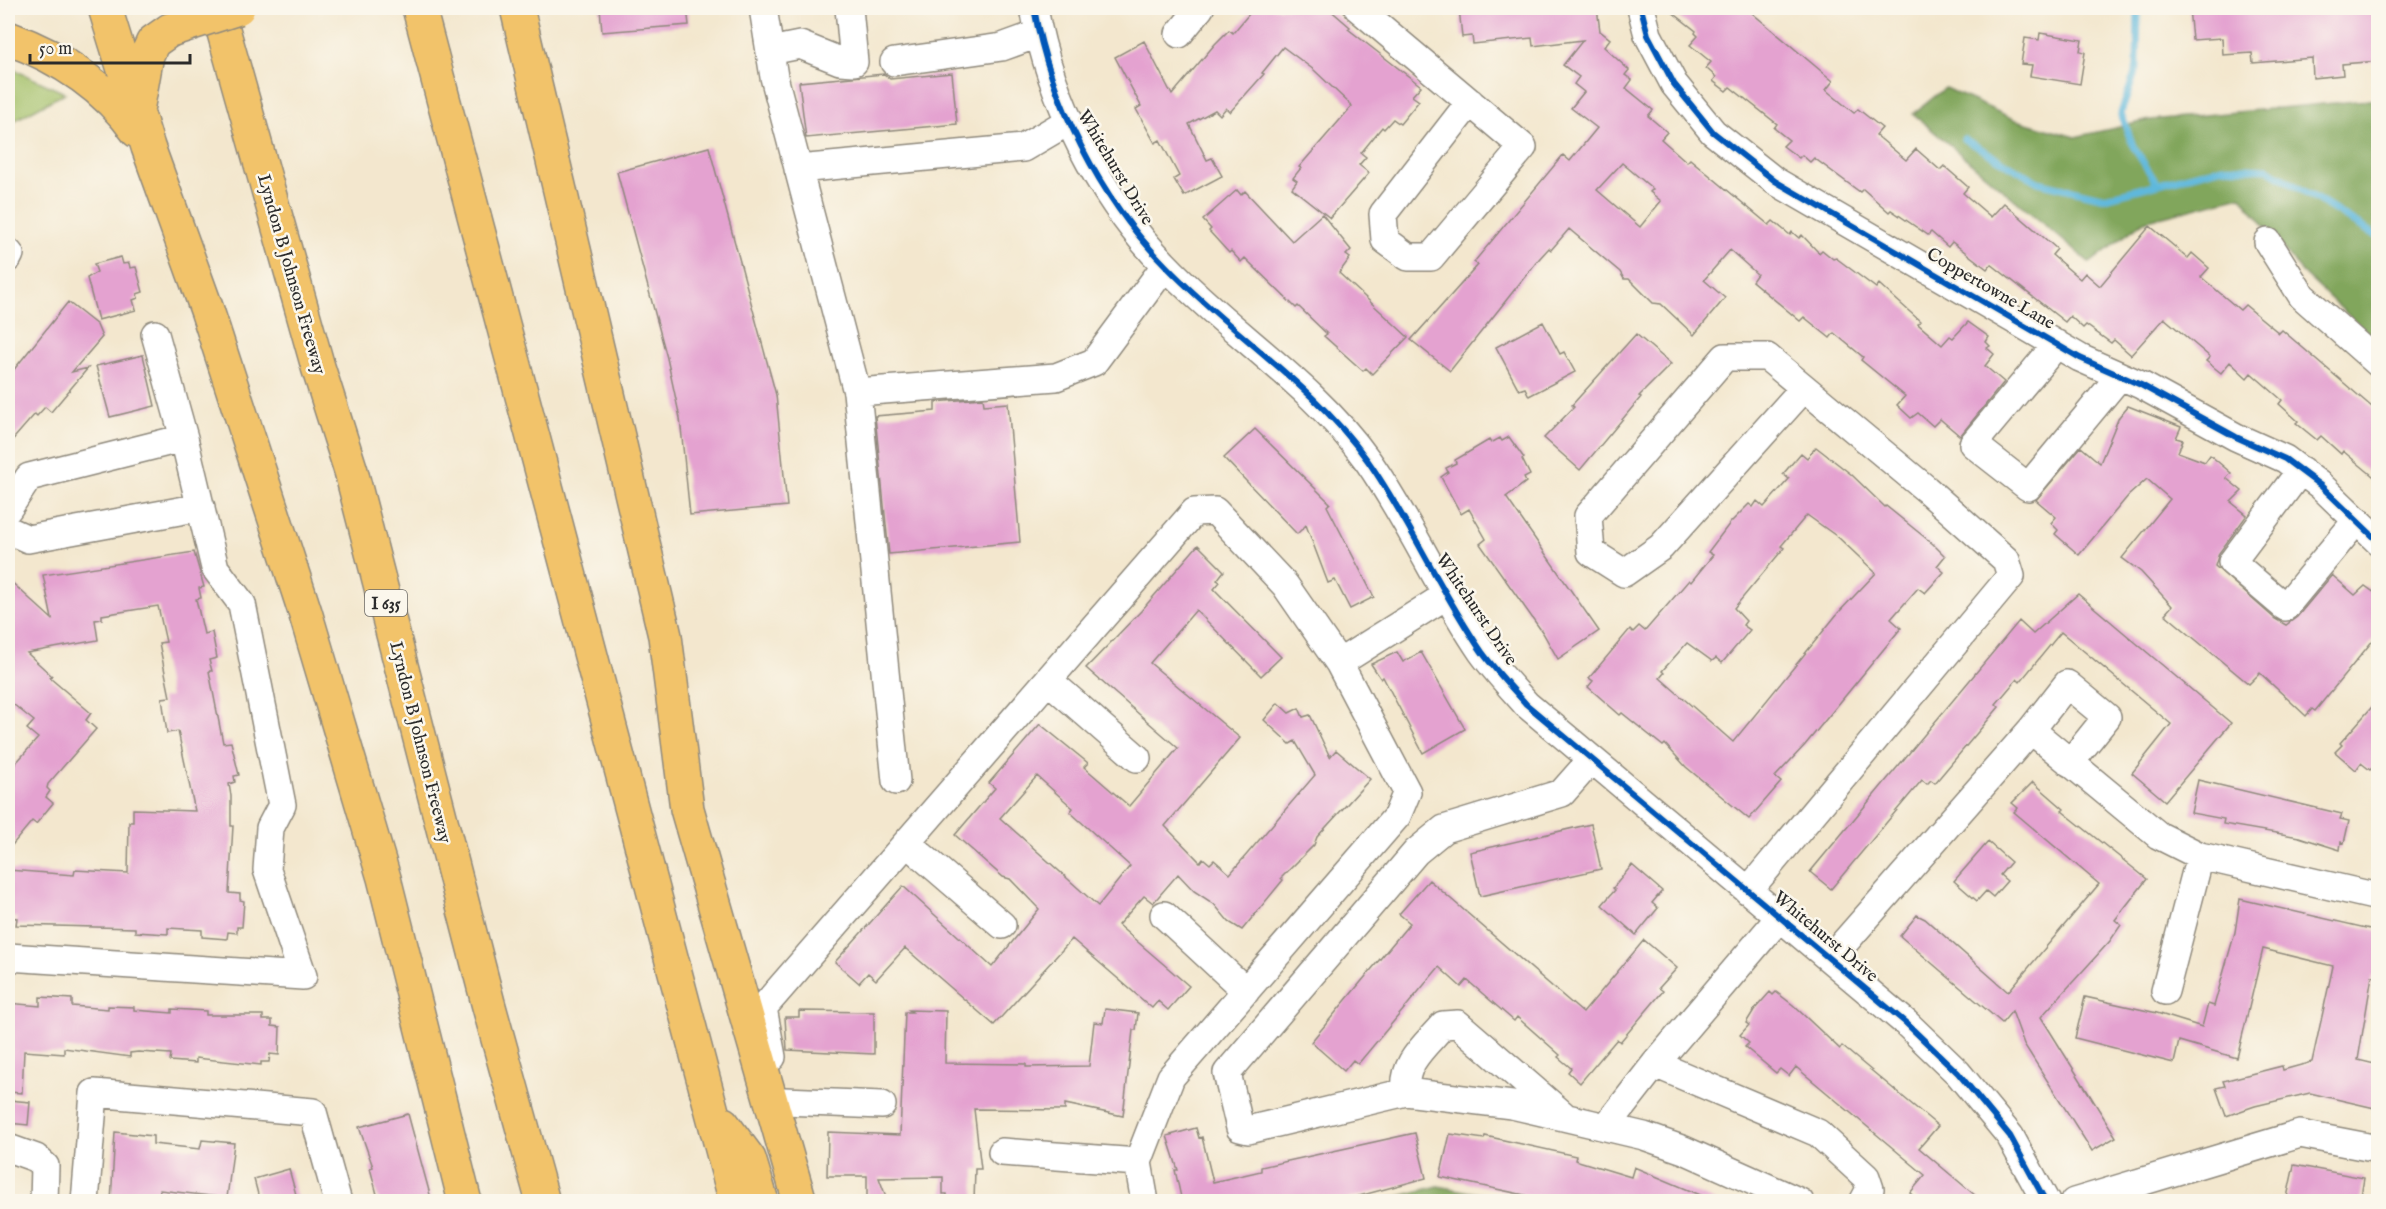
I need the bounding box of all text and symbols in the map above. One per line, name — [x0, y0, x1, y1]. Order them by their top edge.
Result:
scale bar — [30, 27, 190, 65]
text: 50 m — [39, 38, 72, 61]
street label: Whitehurst Drive — [1071, 106, 1158, 230]
street label: Lyndon B Johnson Freeway — [251, 172, 330, 377]
street label: Coppertowne Lane — [1922, 243, 2059, 335]
street label: Whitehurst Drive — [1430, 549, 1522, 670]
road number: I 635 — [365, 590, 407, 616]
street label: Lyndon B Johnson Freeway — [383, 639, 456, 846]
street label: Whitehurst Drive — [1768, 886, 1882, 988]

